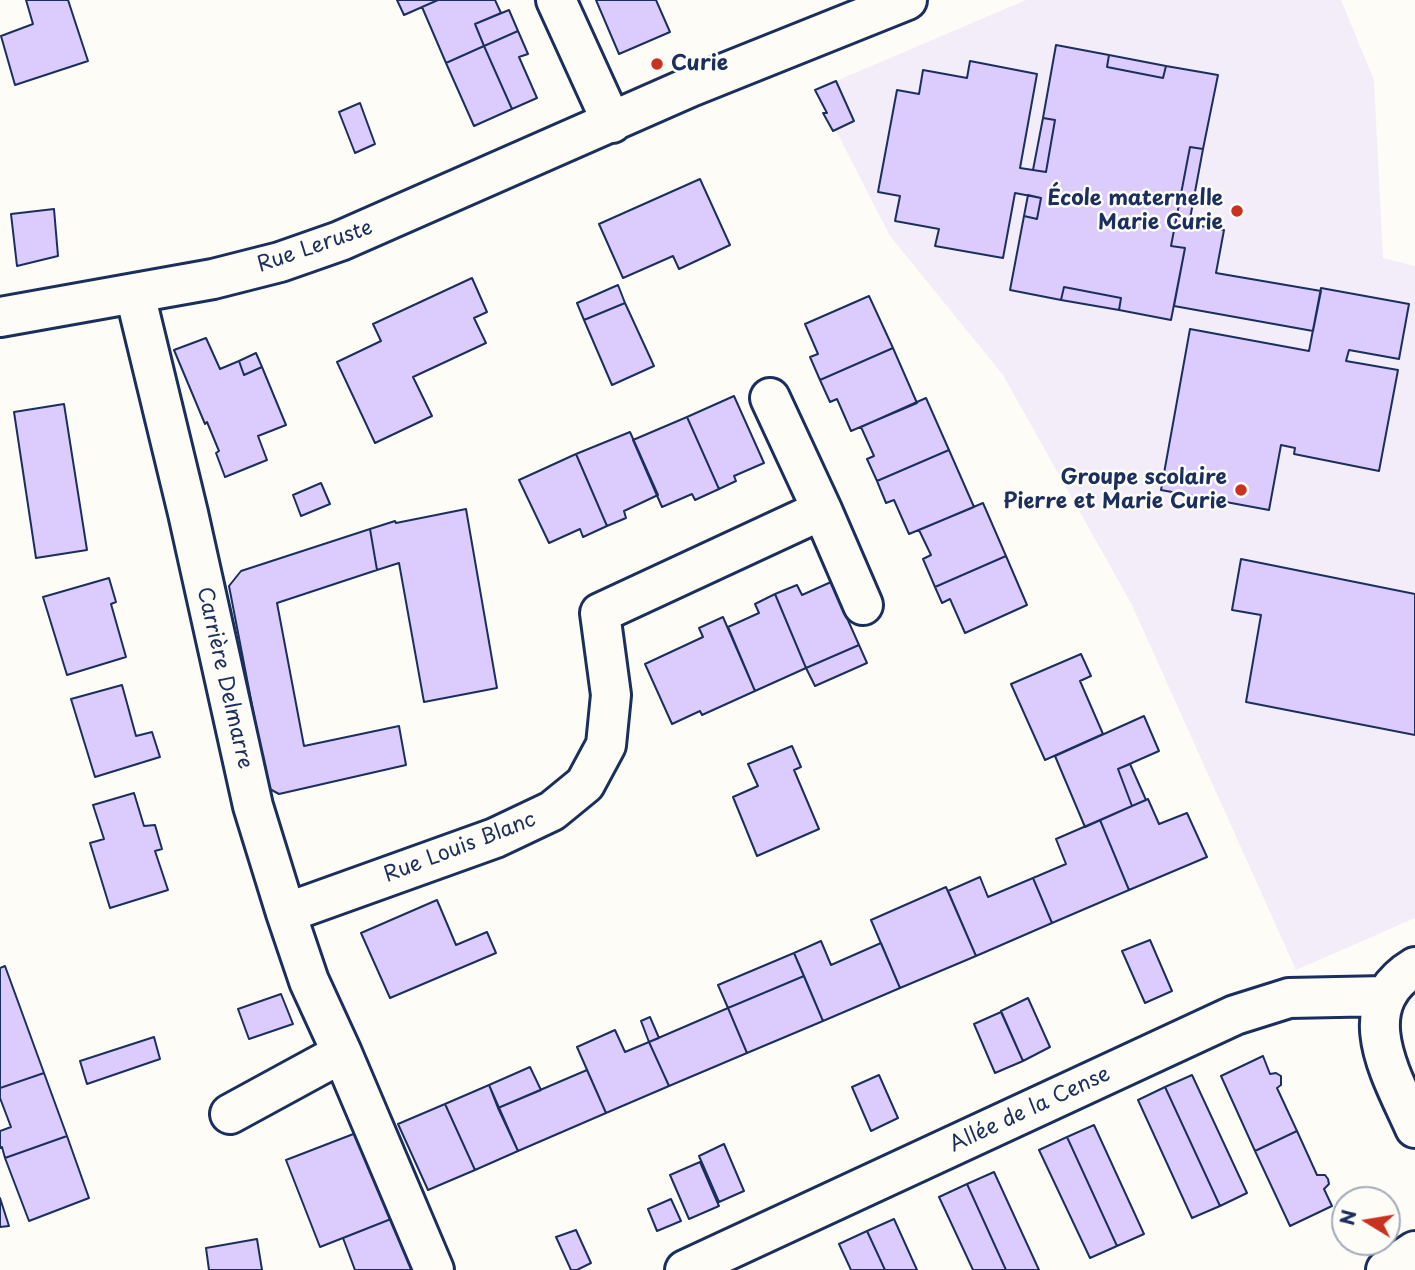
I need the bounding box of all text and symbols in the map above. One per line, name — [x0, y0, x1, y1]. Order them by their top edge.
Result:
place label: Curie — [671, 51, 728, 77]
marker: Curie — [649, 56, 665, 72]
place label: École maternelle Marie Curie — [1047, 186, 1223, 236]
marker: École maternelle Marie Curie — [1229, 203, 1245, 219]
street label: Rue Leruste — [254, 215, 376, 279]
place label: Groupe scolaire Pierre et Marie Curie — [1003, 465, 1227, 515]
marker: Groupe scolaire Pierre et Marie Curie — [1233, 482, 1249, 498]
street label: Carrière Delmarre — [191, 585, 257, 771]
street label: Rue Louis Blanc — [380, 807, 540, 889]
street label: Allée de la Cense — [946, 1062, 1114, 1158]
north arrow — [1331, 1186, 1401, 1256]
text: N — [1332, 1207, 1363, 1227]

